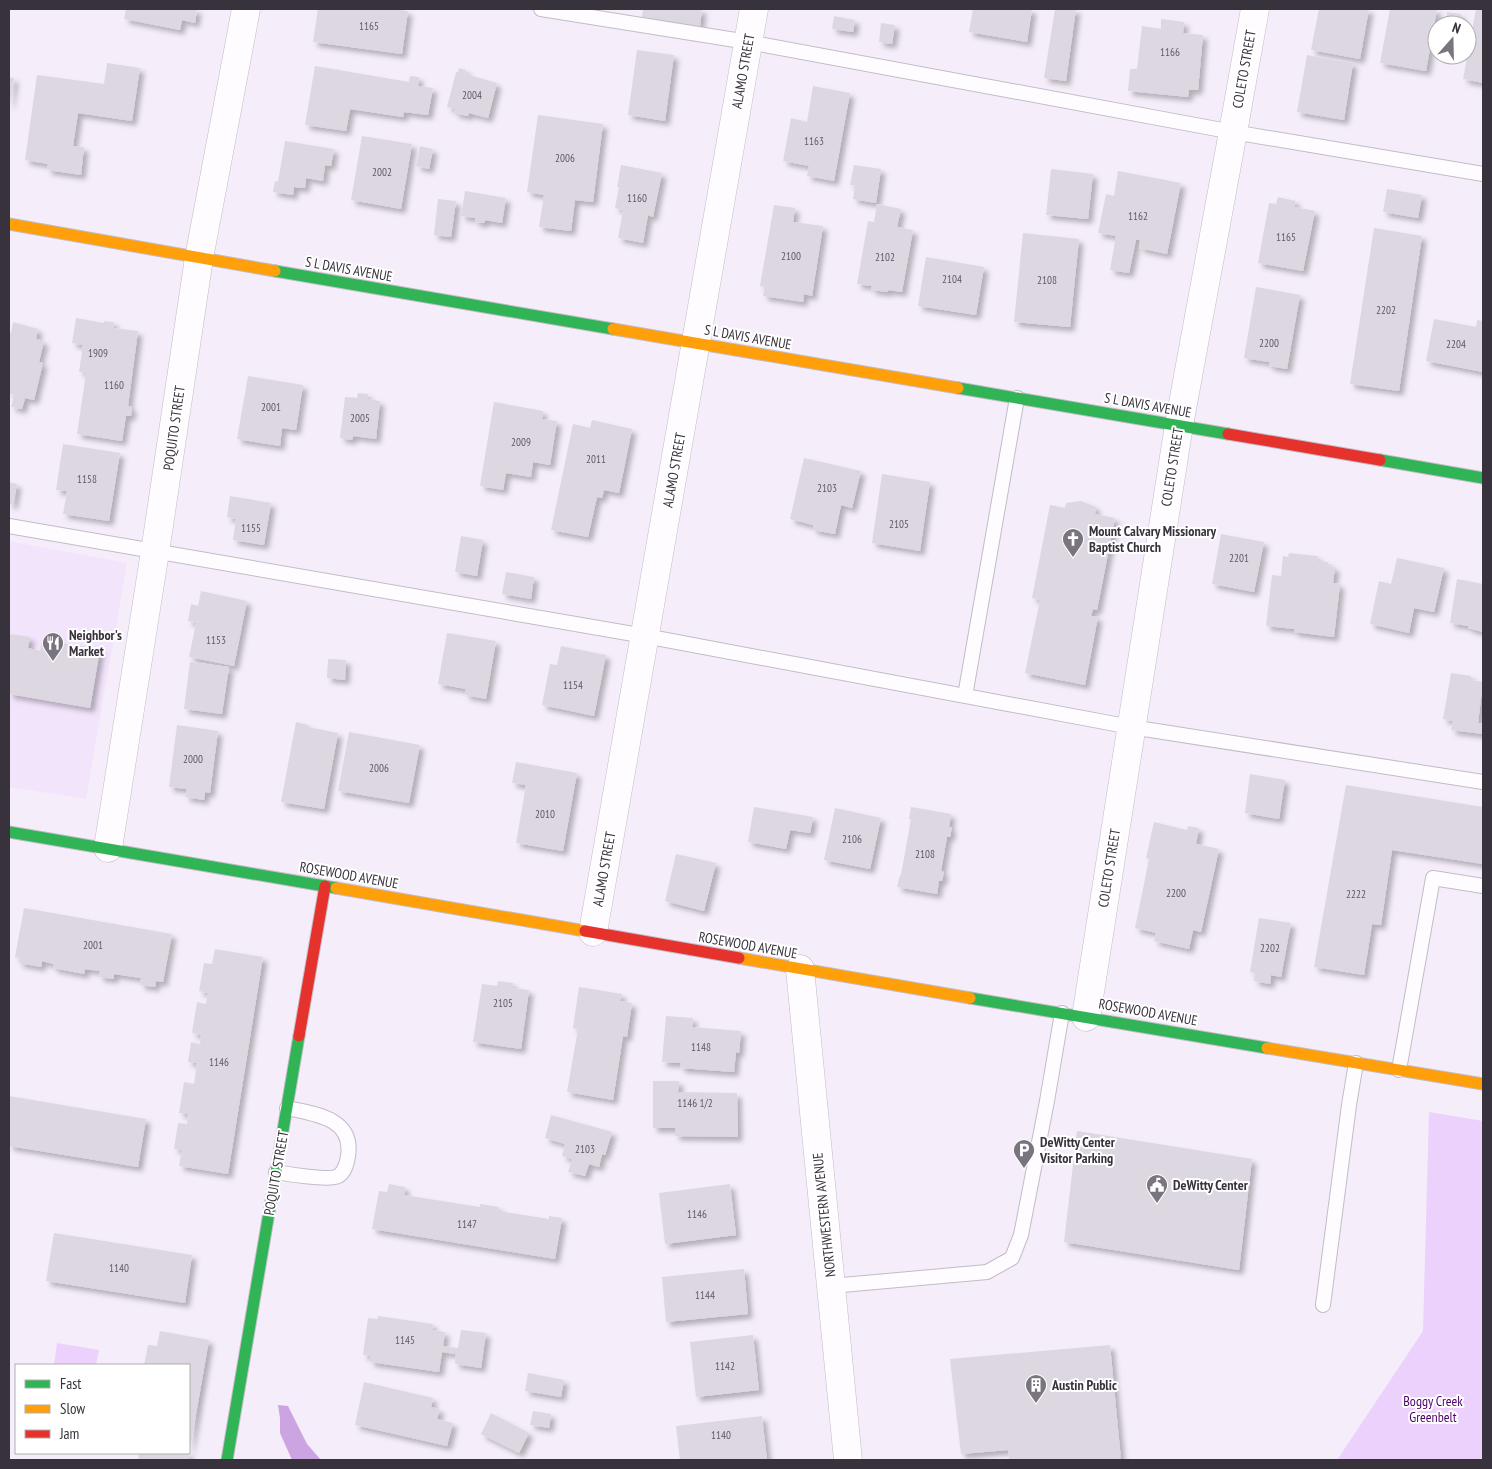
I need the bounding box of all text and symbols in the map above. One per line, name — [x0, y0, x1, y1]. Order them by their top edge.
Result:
north arrow — [1427, 15, 1477, 65]
text: N — [1450, 18, 1463, 38]
house number: 1165 — [359, 19, 379, 33]
street label: COLETO STREET — [1228, 28, 1260, 110]
street label: ALAMO STREET — [728, 31, 759, 110]
house number: 1166 — [1160, 45, 1180, 59]
house number: 2004 — [462, 88, 482, 102]
house number: 1163 — [804, 134, 824, 148]
house number: 2006 — [555, 151, 575, 165]
house number: 2002 — [372, 165, 392, 179]
house number: 1160 — [627, 191, 647, 205]
house number: 1162 — [1128, 209, 1148, 223]
house number: 1165 — [1276, 230, 1296, 244]
house number: 2100 — [781, 249, 801, 263]
house number: 2102 — [875, 250, 895, 264]
street label: S L DAVIS AVENUE — [304, 252, 394, 286]
house number: 2104 — [942, 272, 962, 286]
house number: 2108 — [1037, 273, 1057, 287]
house number: 2202 — [1376, 303, 1396, 317]
street label: S L DAVIS AVENUE — [703, 320, 793, 354]
house number: 2200 — [1259, 336, 1279, 350]
house number: 2204 — [1446, 337, 1466, 351]
house number: 1909 — [88, 346, 108, 360]
house number: 1160 — [104, 378, 124, 392]
street label: POQUITO STREET — [159, 384, 189, 472]
street label: S L DAVIS AVENUE — [1103, 388, 1193, 422]
house number: 2001 — [261, 400, 281, 414]
house number: 2005 — [350, 411, 370, 425]
street label: COLETO STREET — [1157, 426, 1187, 508]
street label: ALAMO STREET — [659, 430, 690, 509]
house number: 2009 — [511, 435, 531, 449]
house number: 2011 — [586, 452, 606, 466]
house number: 1158 — [77, 472, 97, 486]
house number: 2103 — [817, 481, 837, 495]
house number: 2105 — [889, 517, 909, 531]
house number: 1155 — [241, 521, 261, 535]
place label: Mount Calvary Missionary Baptist Church — [1089, 522, 1217, 556]
church icon: Mount Calvary Missionary Baptist Church — [1061, 527, 1085, 558]
house number: 2201 — [1229, 551, 1249, 565]
place label: Neighbor's Market — [69, 626, 122, 660]
restaurant icon: Neighbor's Market — [41, 631, 65, 662]
house number: 1153 — [206, 633, 226, 647]
house number: 1154 — [563, 678, 583, 692]
house number: 2000 — [183, 752, 203, 766]
house number: 2006 — [369, 761, 389, 775]
house number: 2010 — [535, 807, 555, 821]
street label: COLETO STREET — [1094, 827, 1124, 909]
street label: ALAMO STREET — [589, 829, 620, 908]
house number: 2106 — [842, 832, 862, 846]
house number: 2108 — [915, 847, 935, 861]
street label: ROSEWOOD AVENUE — [298, 857, 400, 893]
house number: 2200 — [1166, 886, 1186, 900]
house number: 2222 — [1346, 887, 1366, 901]
street label: ROSEWOOD AVENUE — [697, 927, 799, 963]
house number: 2001 — [83, 938, 103, 952]
house number: 2202 — [1260, 941, 1280, 955]
street label: ROSEWOOD AVENUE — [1097, 994, 1199, 1030]
house number: 2105 — [493, 996, 513, 1010]
house number: 1148 — [691, 1040, 711, 1054]
house number: 1146 — [209, 1055, 229, 1069]
house number: 1146 1/2 — [677, 1096, 713, 1110]
street label: POQUITO STREET — [260, 1129, 292, 1217]
place label: DeWitty Center Visitor Parking — [1039, 1133, 1116, 1167]
parking icon: DeWitty Center Visitor Parking — [1012, 1138, 1036, 1169]
house number: 2103 — [575, 1142, 595, 1156]
street label: NORTHWESTERN AVENUE — [809, 1152, 839, 1278]
public building icon: DeWitty Center — [1145, 1173, 1169, 1204]
place label: DeWitty Center — [1173, 1176, 1249, 1194]
house number: 1146 — [687, 1207, 707, 1221]
house number: 1147 — [457, 1217, 477, 1231]
house number: 1140 — [109, 1261, 129, 1275]
house number: 1144 — [695, 1288, 715, 1302]
house number: 1145 — [395, 1333, 415, 1347]
house number: 1142 — [715, 1359, 735, 1373]
legend — [15, 1364, 190, 1454]
building icon: Austin Public — [1024, 1373, 1048, 1404]
text: Fast — [60, 1374, 81, 1393]
place label: Austin Public — [1051, 1376, 1117, 1394]
park label: Boggy Creek Greenbelt — [1403, 1392, 1463, 1426]
text: Slow — [60, 1399, 85, 1418]
text: Jam — [59, 1424, 79, 1443]
house number: 1140 — [711, 1428, 731, 1442]

